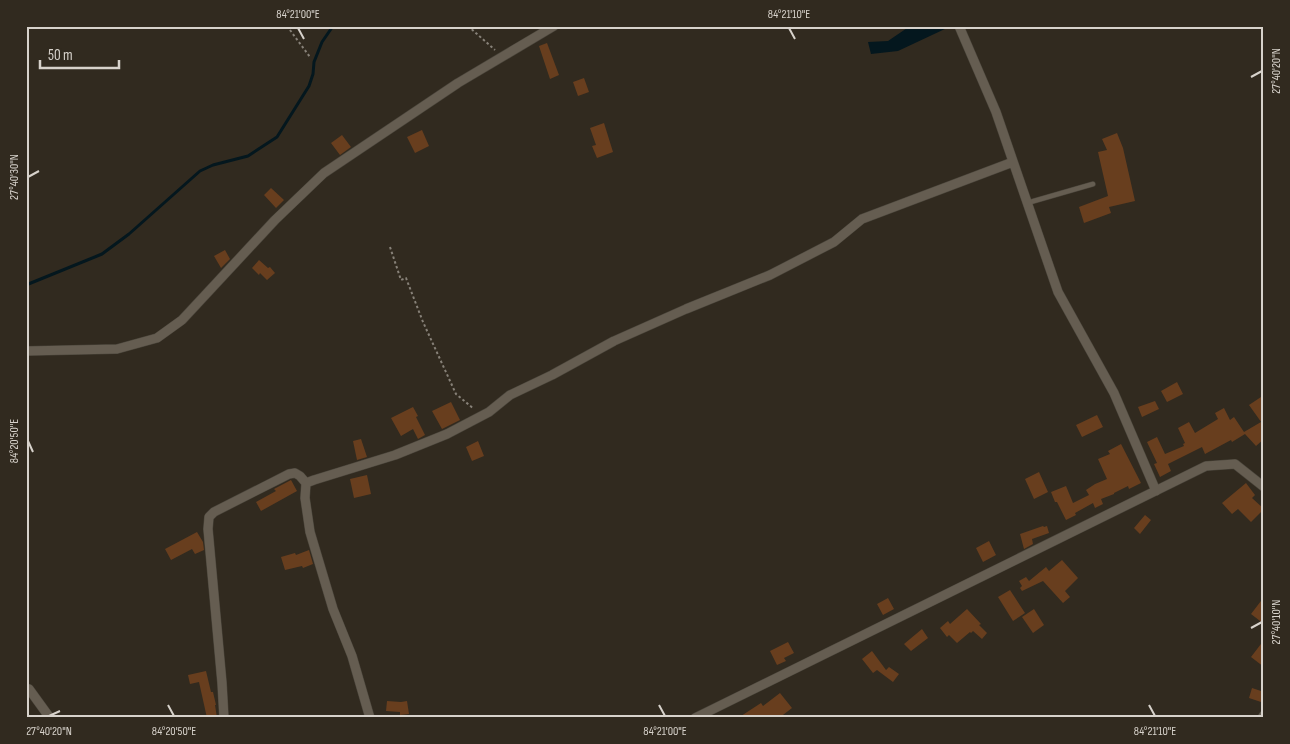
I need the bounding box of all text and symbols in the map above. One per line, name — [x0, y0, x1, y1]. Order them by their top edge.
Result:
text: 84°21'00"E — [276, 7, 320, 22]
text: 84°21'10"E — [768, 7, 810, 22]
scale bar — [40, 38, 119, 70]
text: 50 m — [48, 46, 73, 65]
text: 27°40'20"N — [1269, 48, 1284, 94]
text: 27°40'30"N — [7, 154, 22, 200]
text: 84°20'50"E — [7, 419, 22, 463]
text: 27°40'10"N — [1269, 600, 1284, 644]
text: 27°40'20"N — [26, 724, 72, 739]
text: 84°20'50"E — [152, 724, 196, 739]
text: 84°21'00"E — [643, 724, 687, 739]
text: 84°21'10"E — [1134, 724, 1176, 739]

